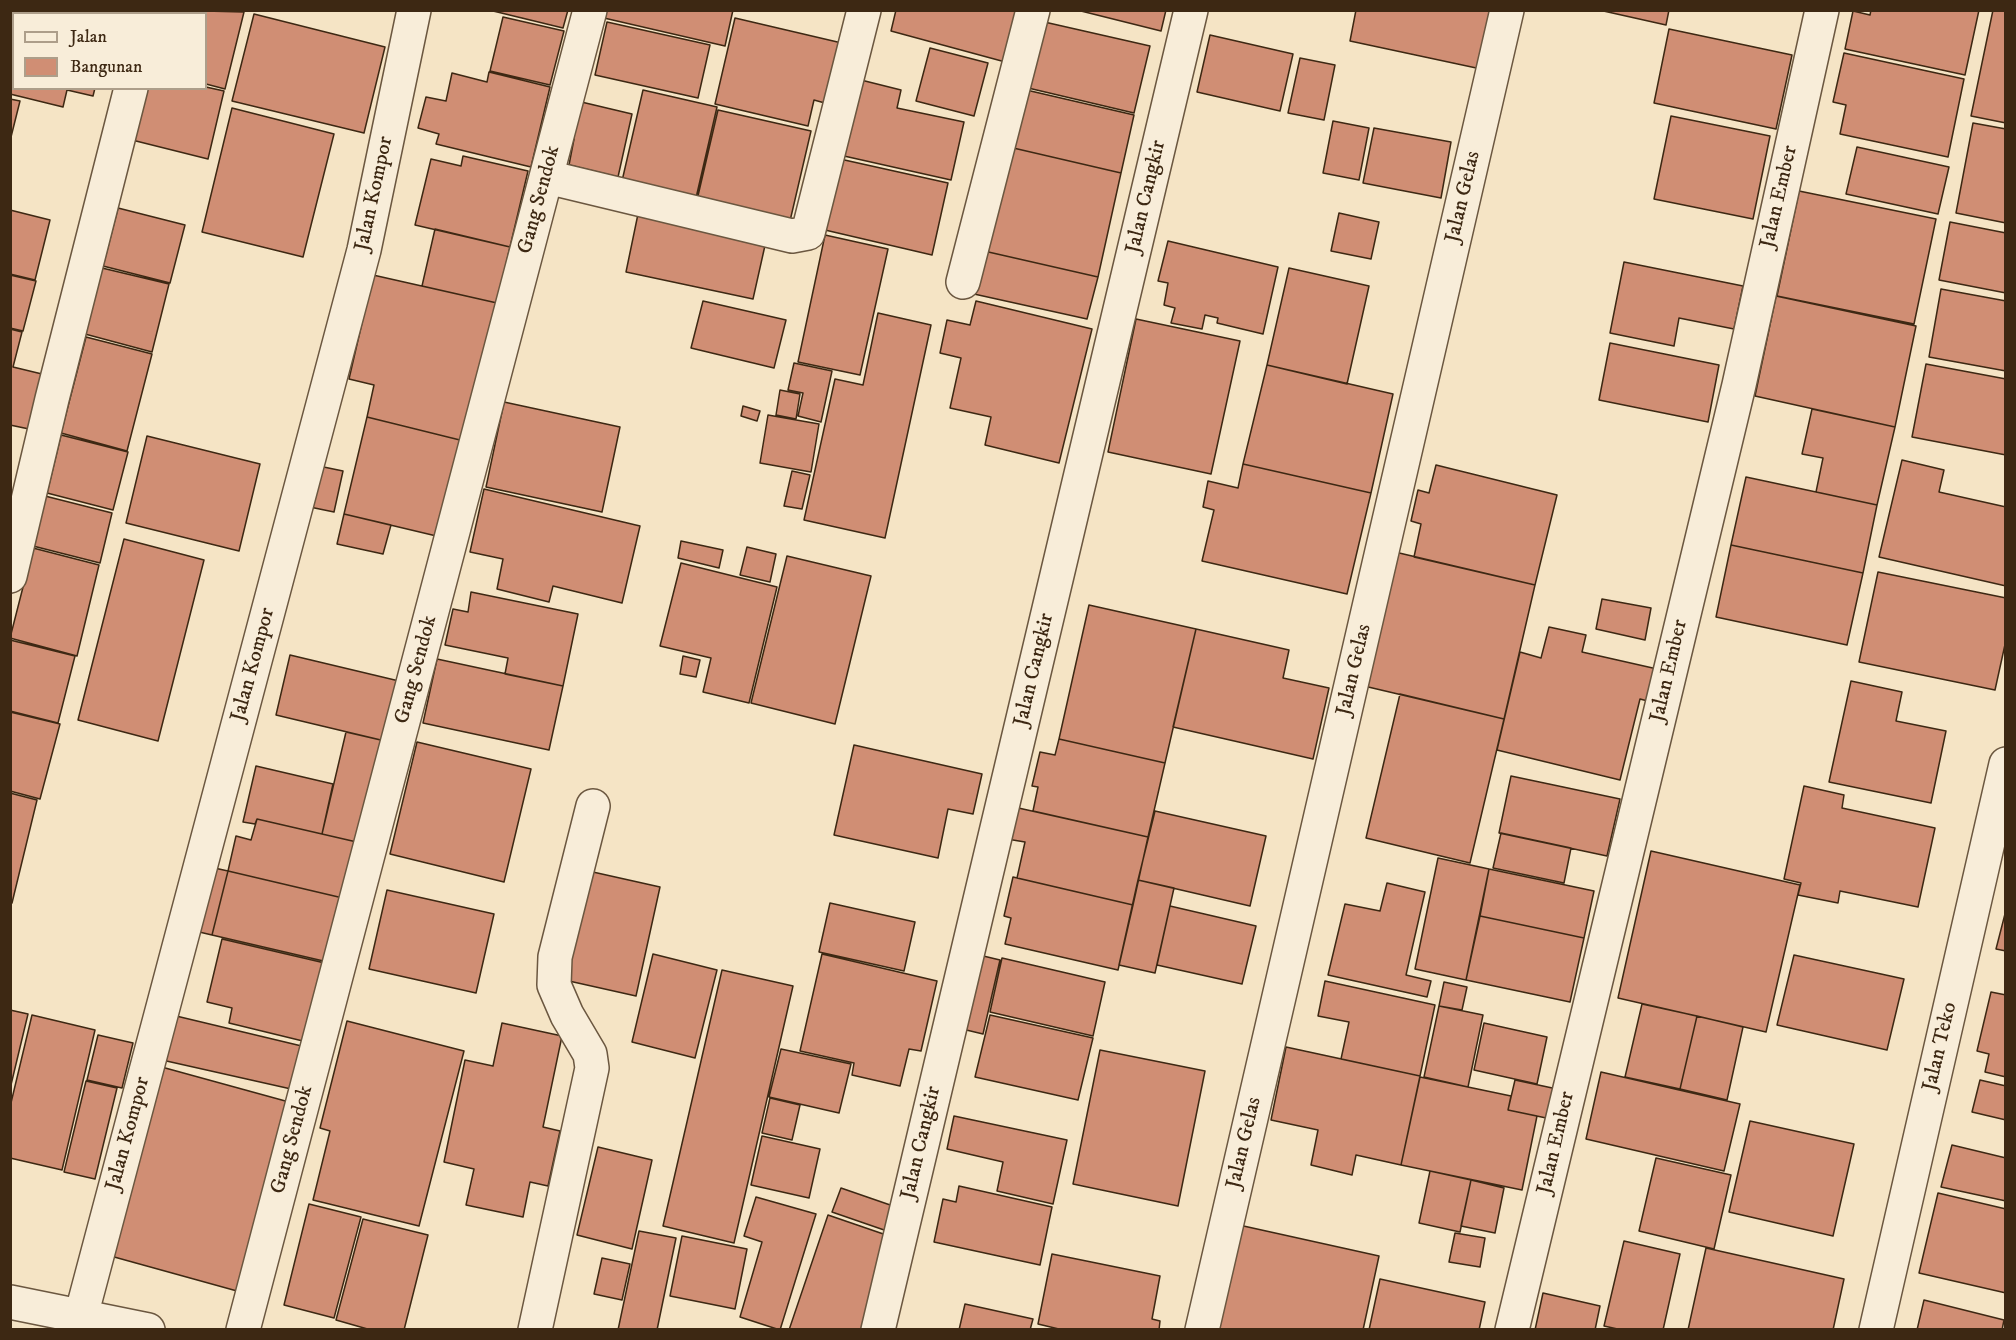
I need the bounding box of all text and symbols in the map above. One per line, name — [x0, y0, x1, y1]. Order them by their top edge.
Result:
legend — [12, 12, 207, 90]
text: Jalan — [70, 26, 107, 48]
text: Bangunan — [70, 56, 142, 78]
street label: Jalan Kompor — [351, 134, 399, 254]
street label: Jalan Cangkir — [1122, 138, 1172, 256]
street label: Gang Sendok — [513, 143, 567, 257]
street label: Jalan Ember — [1756, 143, 1804, 251]
street label: Jalan Gelas — [1441, 149, 1487, 245]
street label: Jalan Kompor — [227, 605, 281, 725]
street label: Jalan Cangkir — [1010, 611, 1060, 729]
street label: Gang Sendok — [390, 613, 444, 727]
street label: Jalan Ember — [1646, 617, 1694, 725]
street label: Jalan Gelas — [1332, 622, 1378, 718]
street label: Jalan Teko — [1919, 1000, 1963, 1094]
street label: Jalan Kompor — [102, 1074, 156, 1194]
street label: Gang Sendok — [266, 1083, 320, 1197]
street label: Jalan Cangkir — [897, 1084, 947, 1202]
street label: Jalan Ember — [1533, 1089, 1581, 1197]
street label: Jalan Gelas — [1222, 1095, 1268, 1191]

